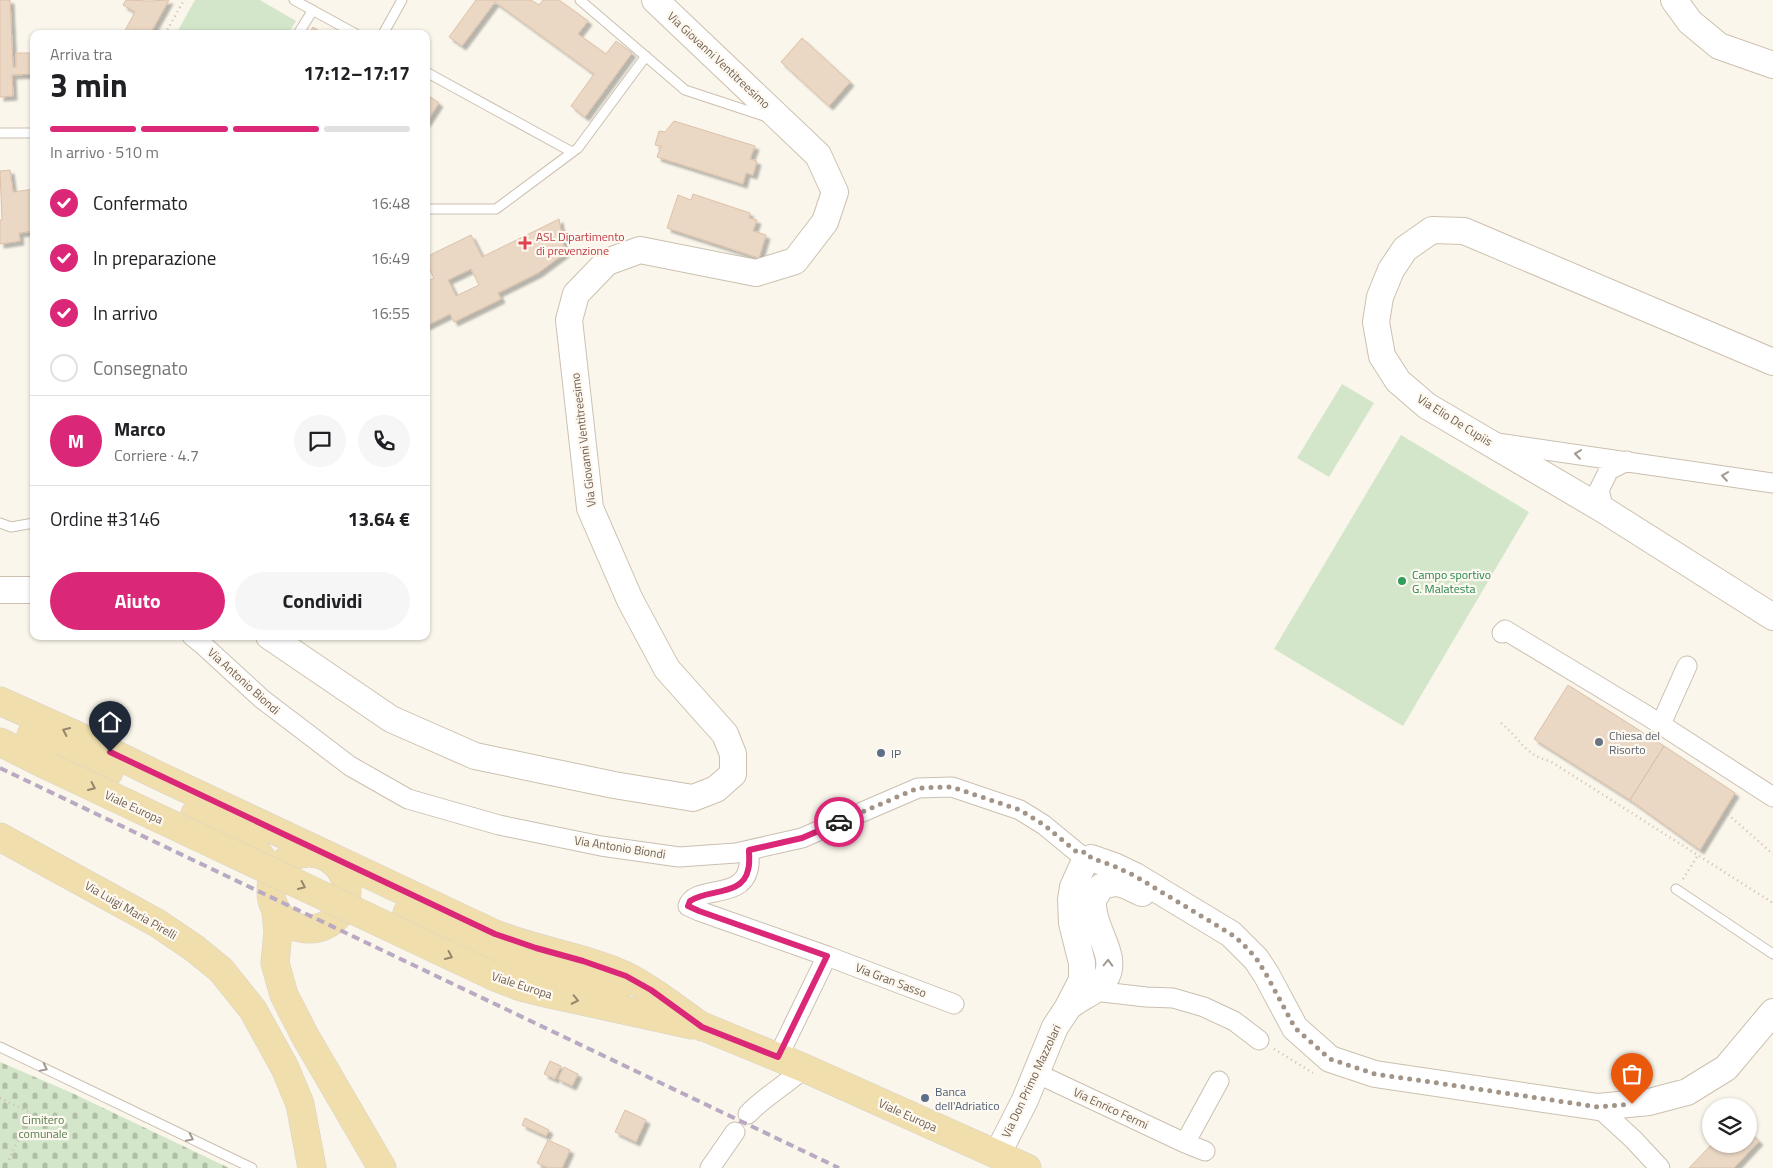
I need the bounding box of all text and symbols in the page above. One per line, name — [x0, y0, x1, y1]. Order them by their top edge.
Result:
street label: Via Giovanni Ventitreesimo — [663, 7, 775, 113]
text: Arriva tra — [50, 42, 112, 66]
text: 17:12–17:17 — [303, 58, 410, 87]
text: 3 min — [50, 61, 128, 109]
text: In arrivo · 510 m — [50, 140, 159, 164]
text: Confermato — [93, 188, 188, 217]
icon: check — [50, 189, 78, 217]
text: 16:48 — [371, 191, 410, 215]
place label: ASL Dipartimento di prevenzione — [536, 227, 625, 260]
marker: ASL Dipartimento di prevenzione — [518, 236, 532, 250]
text: In preparazione — [93, 243, 216, 272]
icon: check — [50, 244, 78, 272]
text: 16:49 — [371, 246, 410, 270]
text: In arrivo — [93, 298, 158, 327]
icon: check — [50, 299, 78, 327]
text: 16:55 — [371, 301, 410, 325]
text: Consegnato — [93, 353, 188, 382]
street label: Via Giovanni Ventitreesimo — [565, 372, 601, 508]
street label: Via Elio De Cupiis — [1414, 389, 1497, 451]
text: Marco — [114, 414, 166, 443]
button: chat — [294, 415, 346, 467]
button: phone — [358, 415, 410, 467]
text: M — [68, 426, 84, 455]
text: Corriere · 4.7 — [114, 443, 199, 467]
one-way arrow — [1574, 450, 1583, 460]
one-way arrow — [1720, 471, 1729, 481]
text: Ordine #3146 — [50, 504, 160, 533]
text: 13.64 € — [348, 504, 410, 533]
place label: Campo sportivo G. Malatesta — [1412, 565, 1491, 598]
button: Aiuto — [50, 572, 225, 630]
button: Condividi — [235, 572, 410, 630]
marker: Campo sportivo G. Malatesta — [1396, 575, 1408, 587]
street label: Via Antonio Biondi — [203, 643, 285, 719]
pin — [89, 701, 131, 752]
icon: home — [96, 708, 124, 736]
one-way arrow — [62, 726, 71, 737]
place label: Chiesa del Risorto — [1609, 726, 1660, 759]
marker: Chiesa del Risorto — [1593, 736, 1605, 748]
place label: IP — [891, 744, 901, 763]
marker: IP — [875, 747, 887, 759]
one-way arrow — [87, 780, 96, 791]
street label: Viale Europa — [102, 785, 166, 829]
courier — [814, 797, 864, 847]
icon: car — [825, 808, 853, 836]
street label: Via Antonio Biondi — [573, 830, 667, 864]
street label: Via Luigi Maria Pirelli — [81, 876, 181, 944]
one-way arrow — [297, 880, 306, 891]
one-way arrow — [444, 950, 453, 961]
street label: Via Gran Sasso — [853, 958, 929, 1002]
one-way arrow — [1103, 959, 1114, 967]
street label: Viale Europa — [489, 966, 555, 1004]
one-way arrow — [571, 994, 580, 1005]
street label: Via Don Primo Mazzolari — [996, 1021, 1066, 1141]
pin — [1611, 1053, 1653, 1104]
icon: bag — [1618, 1060, 1646, 1088]
one-way arrow — [39, 1062, 48, 1072]
place label: Banca dell'Adriatico — [935, 1082, 1000, 1115]
street label: Via Enrico Fermi — [1070, 1082, 1152, 1134]
marker: Banca dell'Adriatico — [919, 1092, 931, 1104]
street label: Viale Europa — [875, 1094, 941, 1136]
map controls — [1702, 1098, 1757, 1153]
button: layers — [1702, 1098, 1757, 1153]
park label: Cimitero comunale — [18, 1110, 68, 1143]
one-way arrow — [185, 1132, 194, 1143]

